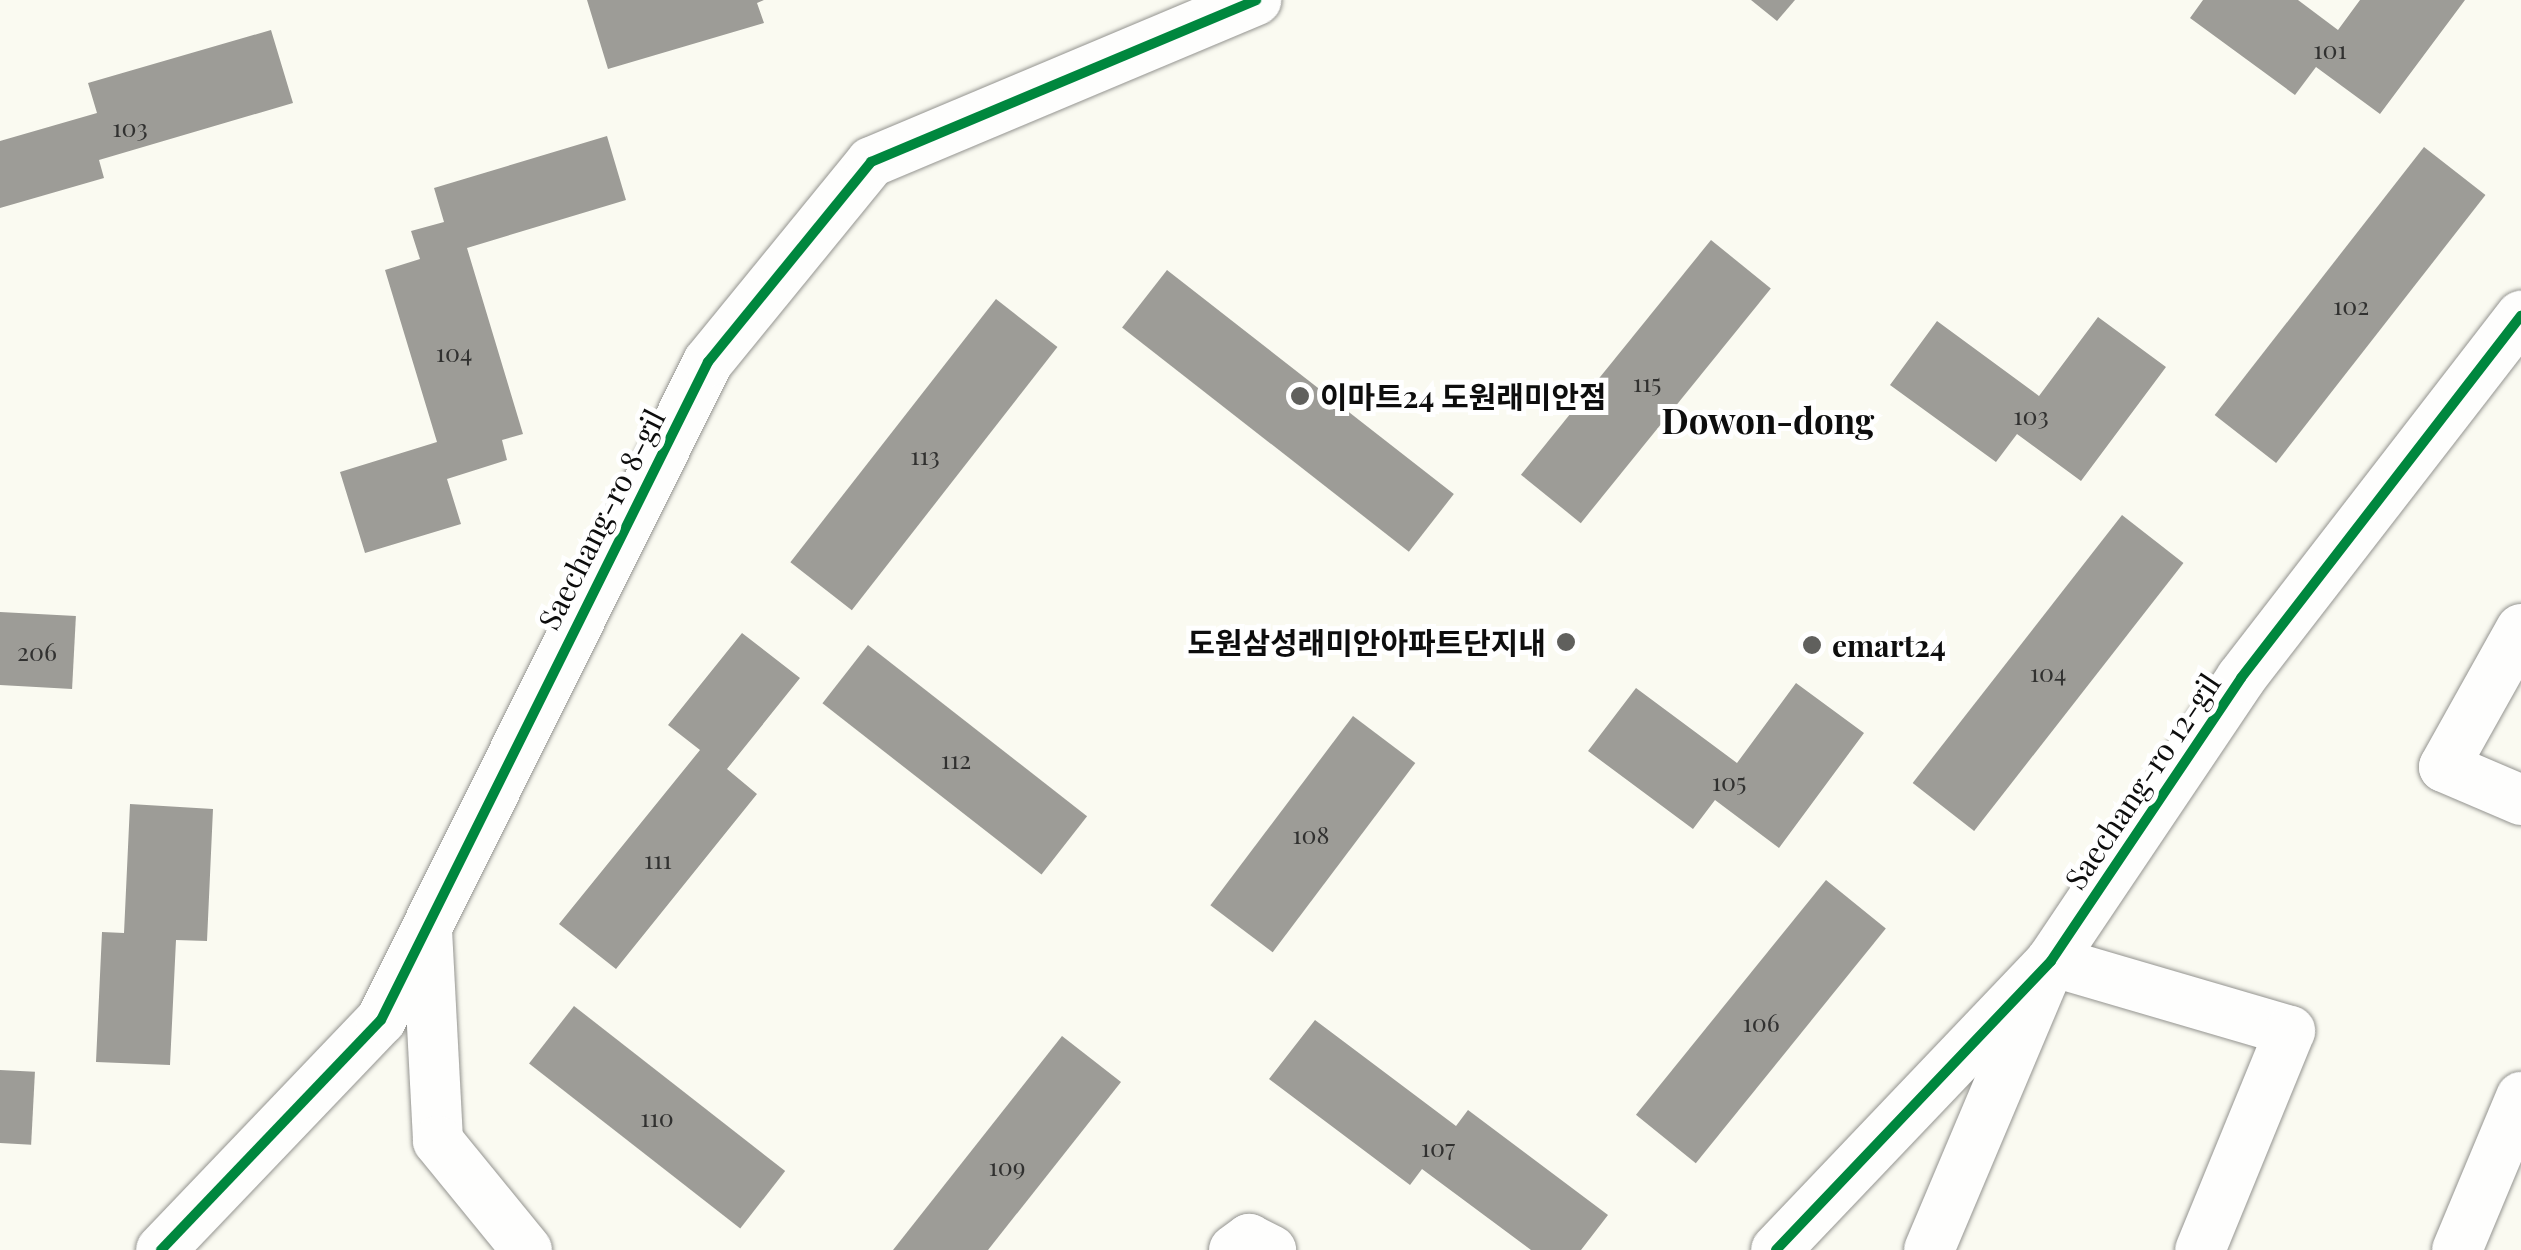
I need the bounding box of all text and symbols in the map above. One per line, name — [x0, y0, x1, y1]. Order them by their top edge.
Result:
house number: 101 — [2313, 34, 2347, 64]
house number: 103 — [112, 112, 148, 142]
house number: 102 — [2333, 290, 2369, 320]
house number: 104 — [436, 337, 472, 367]
house number: 115 — [1633, 367, 1661, 397]
place label: 이마트24 도원래미안점 — [1320, 378, 1607, 414]
marker: 이마트24 도원래미안점 — [1289, 385, 1311, 407]
district label: Dowon-dong — [1662, 399, 1874, 441]
house number: 103 — [2013, 400, 2049, 430]
street label: Saechang-ro 8-gil — [530, 403, 672, 635]
house number: 113 — [910, 440, 940, 470]
place label: 도원삼성래미안아파트단지내 — [1187, 624, 1546, 660]
place label: emart24 — [1832, 627, 1946, 663]
marker: 도원삼성래미안아파트단지내 — [1555, 631, 1577, 653]
marker: emart24 — [1801, 634, 1823, 656]
house number: 206 — [17, 636, 57, 666]
house number: 104 — [2030, 657, 2066, 687]
street label: Saechang-ro 12-gil — [2057, 667, 2227, 895]
house number: 112 — [941, 744, 971, 774]
house number: 105 — [1712, 766, 1746, 796]
house number: 108 — [1292, 819, 1330, 849]
house number: 111 — [644, 844, 672, 874]
house number: 106 — [1742, 1007, 1780, 1037]
house number: 110 — [640, 1102, 674, 1132]
house number: 107 — [1421, 1132, 1455, 1162]
house number: 109 — [989, 1151, 1025, 1181]

